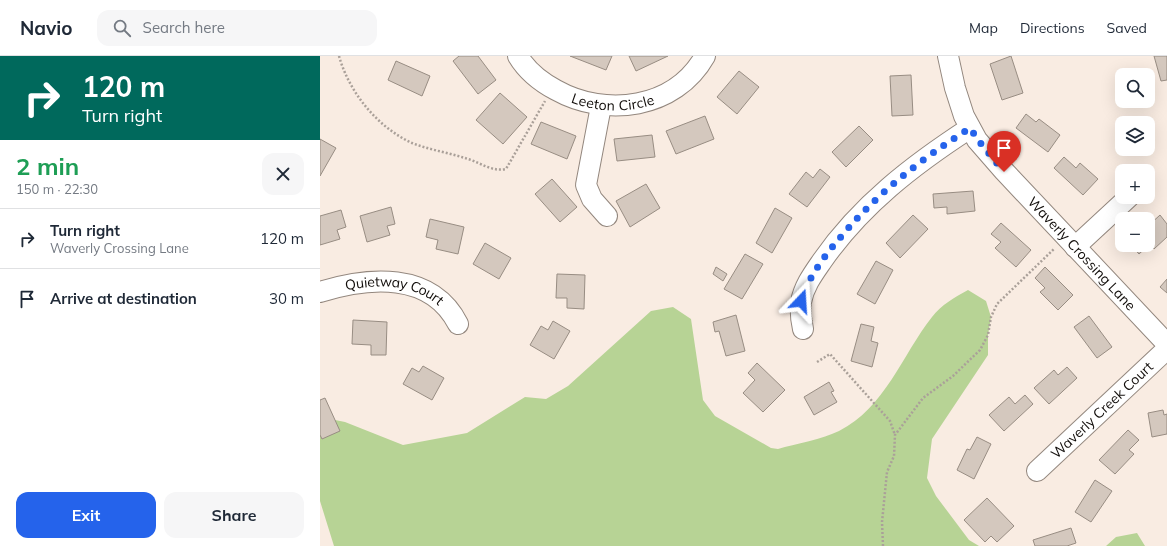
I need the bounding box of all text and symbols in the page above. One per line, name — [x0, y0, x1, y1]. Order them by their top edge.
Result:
search box — [97, 10, 377, 46]
text: Navio — [20, 16, 73, 40]
icon: search — [111, 17, 133, 39]
text: Search here — [143, 18, 225, 37]
text: Map — [969, 19, 998, 37]
text: Directions — [1020, 19, 1085, 37]
text: Saved — [1107, 19, 1147, 37]
map controls — [1115, 68, 1155, 252]
button: search — [1115, 68, 1155, 108]
text: 120 m — [82, 69, 165, 104]
icon: right — [16, 72, 68, 124]
street label: Leeton Circle — [569, 89, 657, 115]
text: Turn right — [82, 104, 162, 127]
button: layers — [1115, 116, 1155, 156]
pin — [987, 131, 1021, 172]
icon: arrive — [993, 137, 1015, 159]
text: 2 min — [16, 151, 79, 181]
button: close — [262, 153, 304, 195]
button: + — [1115, 164, 1155, 204]
text: 150 m · 22:30 — [16, 181, 98, 197]
street label: Waverly Crossing Lane — [1024, 193, 1140, 314]
button: − — [1115, 212, 1155, 252]
text: Turn right — [50, 221, 120, 240]
icon: right — [16, 228, 38, 250]
text: 120 m — [260, 229, 304, 248]
text: Waverly Crossing Lane — [50, 240, 189, 256]
street label: Quietway Court — [344, 272, 448, 309]
position arrow — [780, 280, 822, 322]
icon: arrive — [16, 288, 38, 310]
text: Arrive at destination — [50, 289, 197, 308]
text: 30 m — [269, 289, 304, 308]
street label: Waverly Creek Court — [1047, 358, 1157, 462]
button: Exit — [16, 492, 156, 538]
button: Share — [164, 492, 304, 538]

